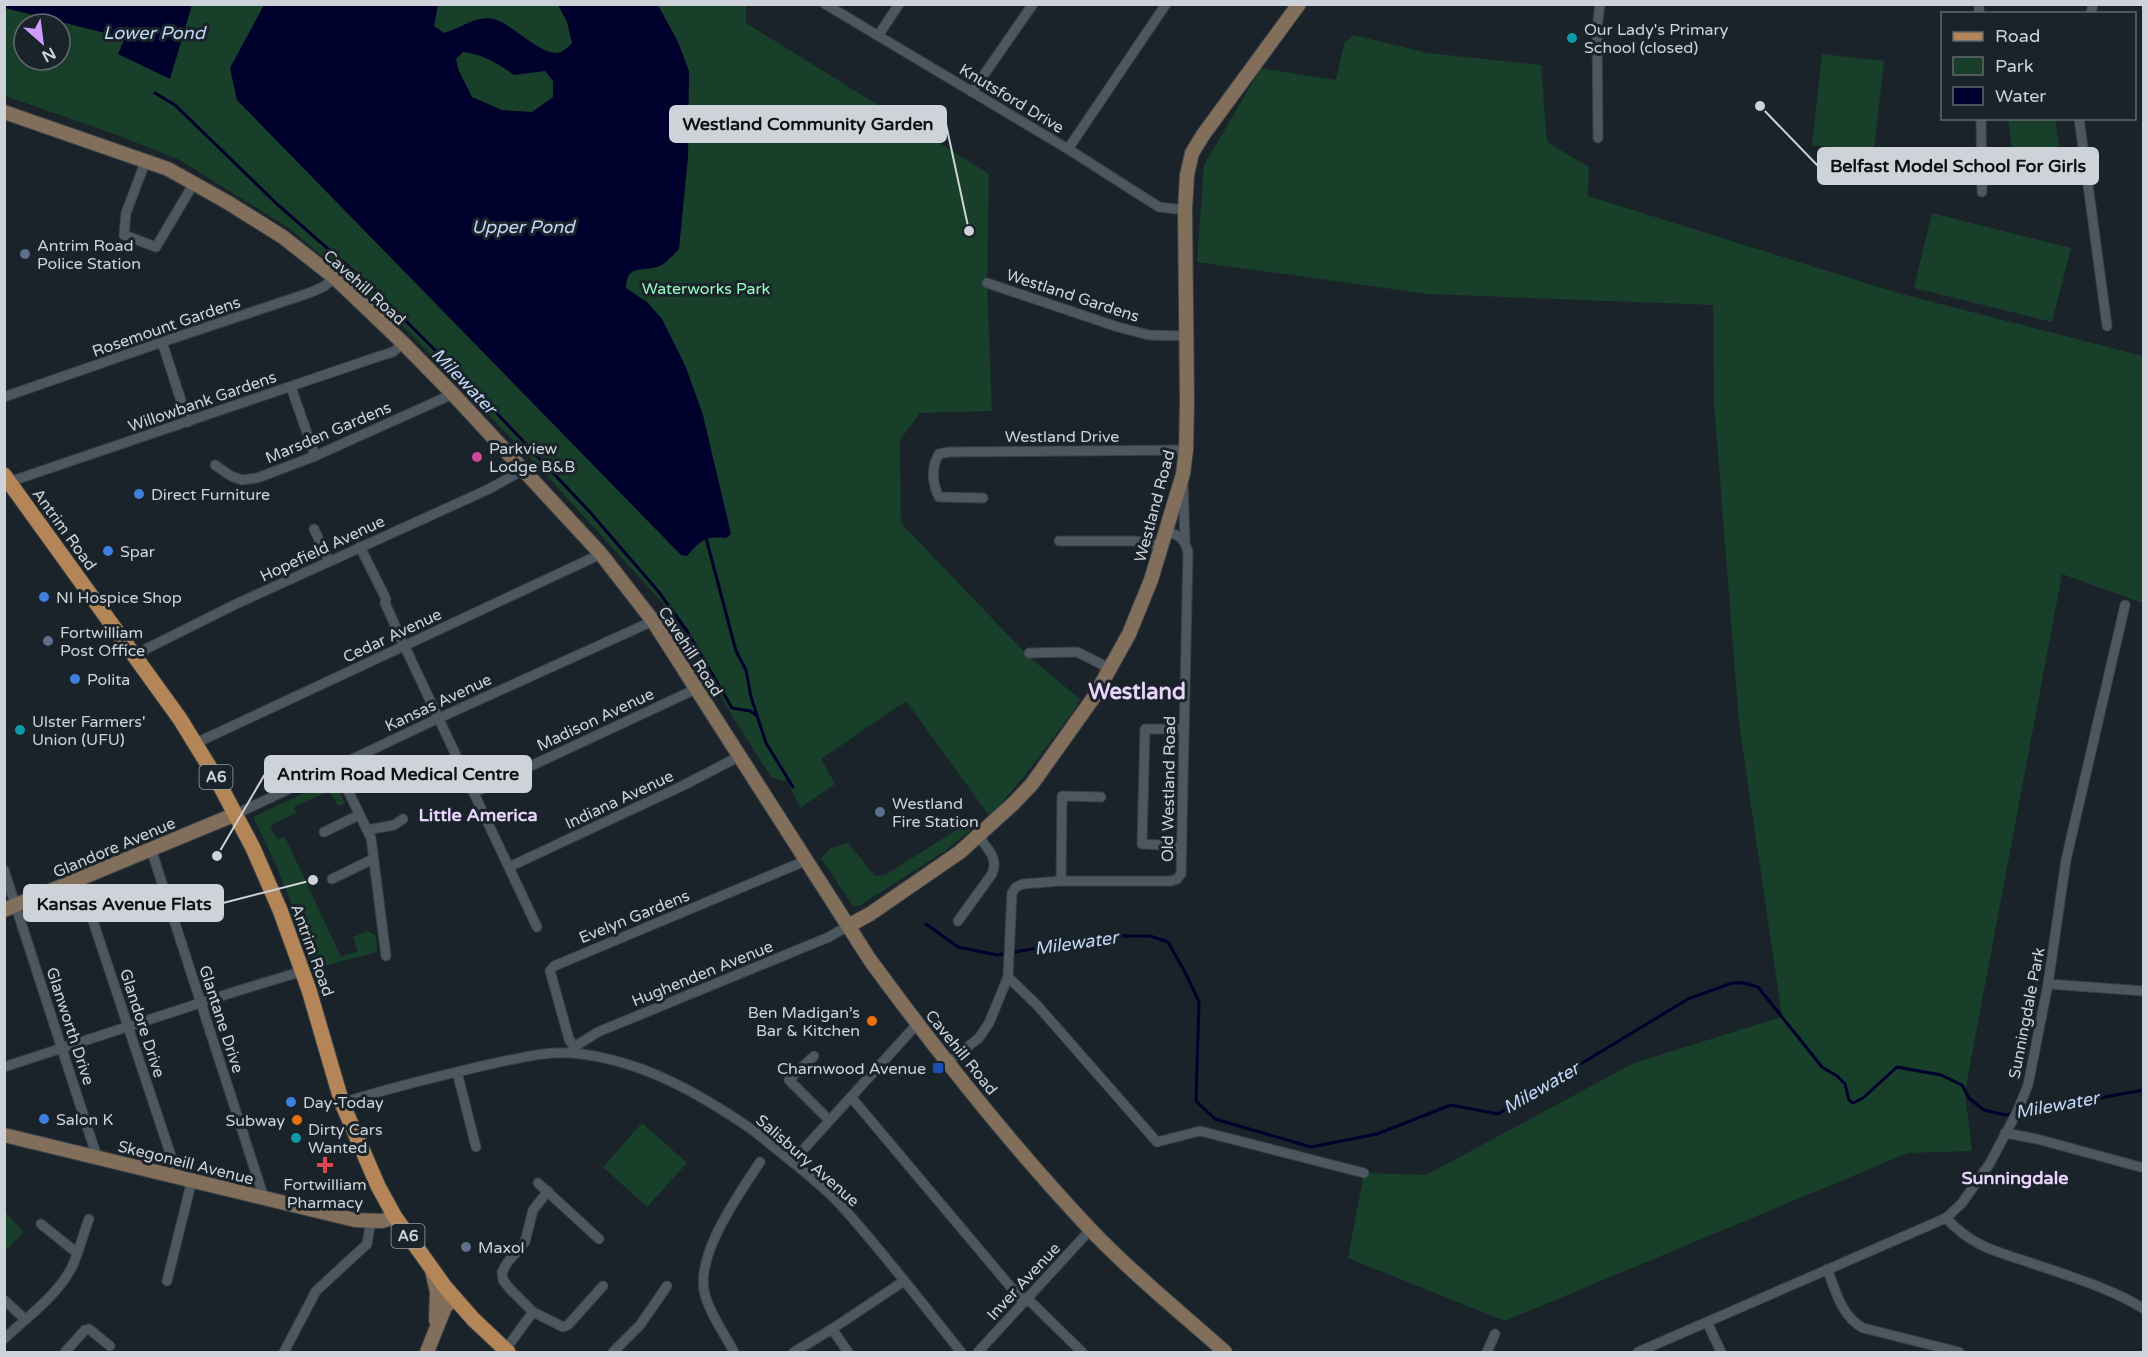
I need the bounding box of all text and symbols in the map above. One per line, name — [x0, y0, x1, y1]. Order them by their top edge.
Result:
north arrow — [12, 12, 72, 72]
legend — [1941, 12, 2136, 120]
place label: Our Lady's Primary School (closed) — [1584, 20, 1729, 58]
water label: Lower Pond — [103, 22, 208, 44]
text: Road — [1995, 25, 2040, 47]
marker: Our Lady's Primary School (closed) — [1565, 31, 1579, 45]
text: N — [38, 43, 59, 66]
text: Park — [1995, 55, 2034, 77]
street label: Knutsford Drive — [955, 60, 1068, 138]
text: Water — [1995, 85, 2046, 107]
callout: Westland Community Garden — [670, 106, 946, 142]
text: Westland Community Garden — [682, 113, 934, 135]
callout: Belfast Model School For Girls — [1818, 148, 2098, 184]
text: Belfast Model School For Girls — [1830, 155, 2086, 177]
water label: Upper Pond — [472, 216, 577, 238]
place label: Antrim Road Police Station — [37, 236, 141, 274]
street label: Cavehill Road — [319, 246, 409, 330]
marker: Antrim Road Police Station — [18, 247, 32, 261]
street label: Westland Gardens — [1004, 265, 1142, 327]
park label: Waterworks Park — [642, 279, 771, 299]
street label: Rosemount Gardens — [90, 292, 243, 362]
water label: Milewater — [427, 343, 503, 420]
street label: Willowbank Gardens — [126, 367, 279, 437]
street label: Marsden Gardens — [262, 397, 394, 468]
street label: Westland Drive — [1005, 427, 1119, 447]
place label: Parkview Lodge B&B — [489, 439, 575, 477]
street label: Westland Road — [1130, 448, 1180, 565]
marker: Parkview Lodge B&B — [470, 450, 484, 464]
street label: Antrim Road — [28, 485, 101, 575]
place label: Direct Furniture — [151, 485, 270, 505]
marker: Direct Furniture — [132, 487, 146, 501]
street label: Hopefield Avenue — [257, 511, 388, 587]
place label: Spar — [120, 542, 156, 562]
marker: Spar — [101, 544, 115, 558]
place label: NI Hospice Shop — [56, 588, 182, 608]
marker: NI Hospice Shop — [37, 590, 51, 604]
street label: Cavehill Road — [654, 603, 727, 700]
street label: Cedar Avenue — [340, 604, 445, 667]
place label: Fortwilliam Post Office — [60, 623, 145, 661]
marker: Fortwilliam Post Office — [41, 634, 55, 648]
street label: Kansas Avenue — [382, 669, 495, 736]
place label: Polita — [87, 670, 130, 690]
marker: Polita — [68, 672, 82, 686]
district label: Westland — [1088, 679, 1186, 705]
street label: Madison Avenue — [534, 684, 657, 756]
place label: Ulster Farmers' Union (UFU) — [32, 712, 146, 750]
street label: Old Westland Road — [1158, 716, 1180, 862]
marker: Ulster Farmers' Union (UFU) — [13, 723, 27, 737]
callout: Antrim Road Medical Centre — [265, 756, 531, 792]
text: Antrim Road Medical Centre — [277, 763, 519, 785]
road number: A6 — [200, 765, 232, 789]
street label: Indiana Avenue — [562, 766, 677, 834]
place label: Westland Fire Station — [892, 794, 979, 832]
district label: Little America — [418, 804, 538, 826]
marker: Westland Fire Station — [873, 805, 887, 819]
street label: Glandore Avenue — [50, 813, 179, 883]
callout: Kansas Avenue Flats — [24, 885, 223, 921]
street label: Evelyn Gardens — [576, 886, 693, 948]
text: Kansas Avenue Flats — [36, 893, 212, 915]
street label: Antrim Road — [286, 901, 338, 999]
water label: Milewater — [1033, 926, 1121, 960]
street label: Hughenden Avenue — [629, 936, 776, 1011]
street label: Sunningdale Park — [2004, 946, 2050, 1080]
street label: Glantane Drive — [194, 963, 248, 1076]
street label: Glanworth Drive — [42, 965, 98, 1088]
street label: Glandore Drive — [115, 966, 169, 1080]
place label: Ben Madigan’s Bar & Kitchen — [748, 1003, 860, 1041]
street label: Cavehill Road — [921, 1006, 1002, 1099]
marker: Ben Madigan’s Bar & Kitchen — [865, 1014, 879, 1028]
water label: Milewater — [1499, 1056, 1585, 1119]
place label: Charnwood Avenue — [777, 1059, 926, 1079]
marker: Charnwood Avenue — [931, 1061, 945, 1075]
water label: Milewater — [2014, 1086, 2102, 1123]
place label: Day-Today — [303, 1093, 384, 1113]
marker: Day-Today — [284, 1095, 298, 1109]
place label: Salon K — [56, 1110, 113, 1130]
street label: Salisbury Avenue — [752, 1110, 863, 1211]
place label: Subway — [226, 1111, 285, 1131]
marker: Salon K — [37, 1112, 51, 1126]
marker: Subway — [290, 1113, 304, 1127]
place label: Dirty Cars Wanted — [308, 1120, 383, 1158]
marker: Dirty Cars Wanted — [289, 1131, 303, 1145]
street label: Skegoneill Avenue — [116, 1136, 256, 1190]
marker: Fortwilliam Pharmacy — [318, 1158, 332, 1172]
district label: Sunningdale — [1962, 1167, 2068, 1189]
place label: Fortwilliam Pharmacy — [283, 1175, 367, 1213]
road number: A6 — [392, 1224, 424, 1248]
place label: Maxol — [478, 1238, 525, 1258]
street label: Inver Avenue — [983, 1239, 1065, 1325]
marker: Maxol — [459, 1240, 473, 1254]

